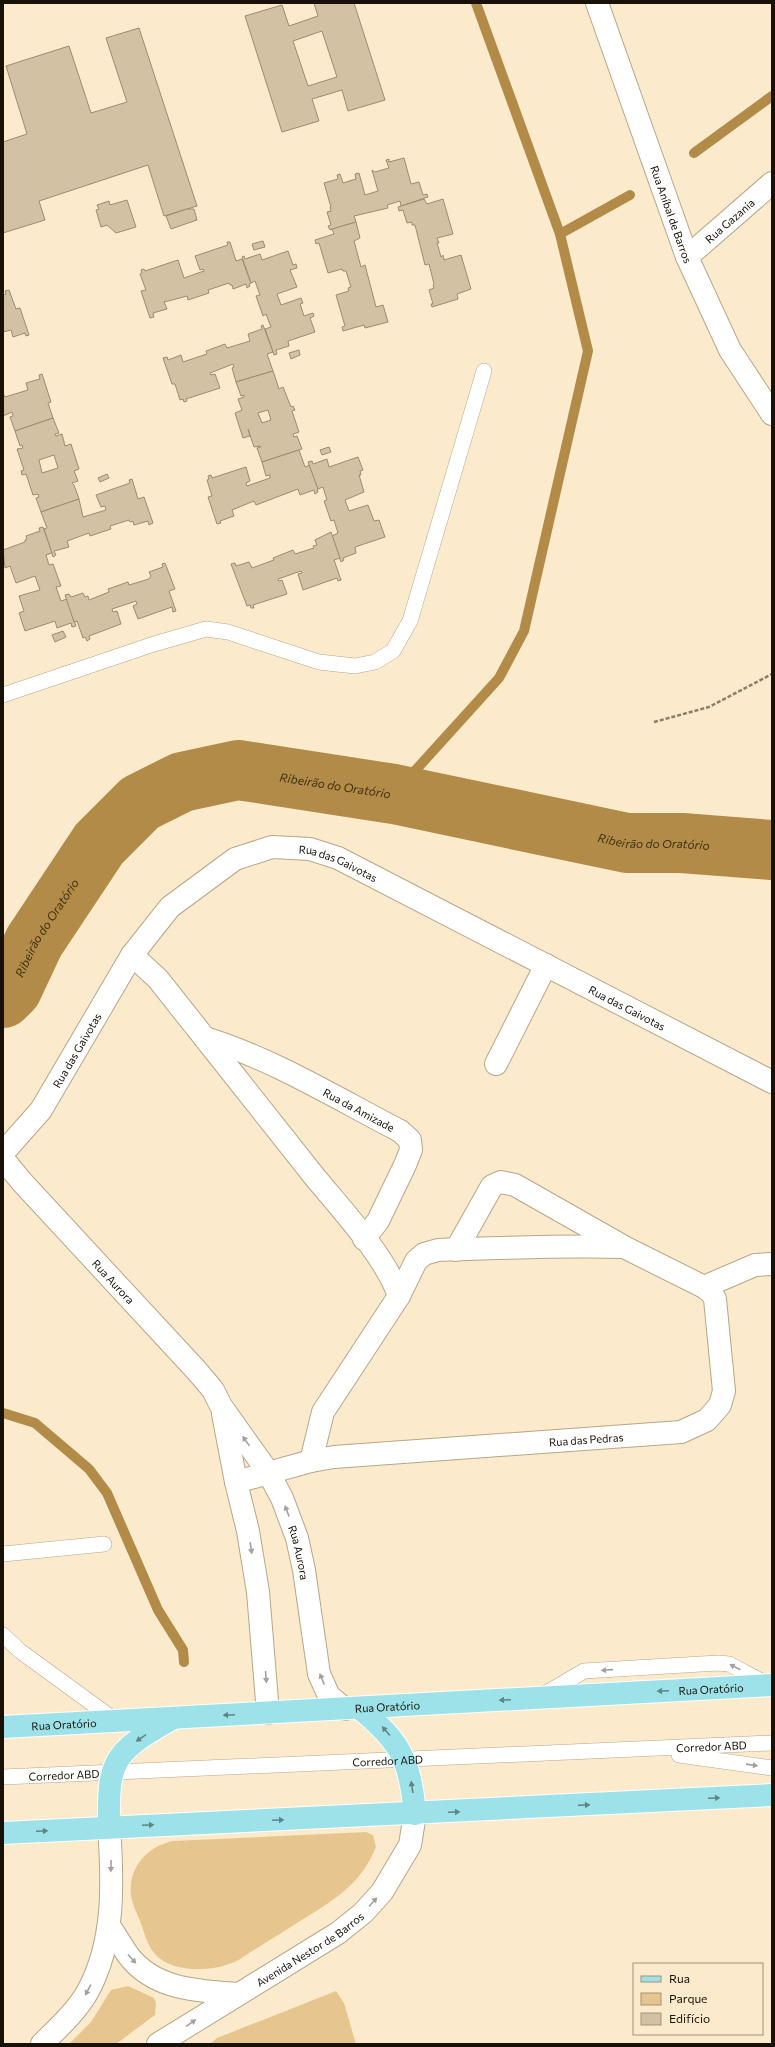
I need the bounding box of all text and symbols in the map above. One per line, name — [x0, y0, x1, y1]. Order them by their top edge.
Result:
street label: Rua Aníbal de Barros — [649, 164, 695, 265]
street label: Rua Gazania — [702, 195, 757, 245]
water label: Ribeirão do Oratório — [279, 770, 392, 800]
water label: Ribeirão do Oratório — [597, 830, 710, 852]
street label: Rua das Gaivotas — [298, 842, 380, 884]
water label: Ribeirão do Oratório — [12, 876, 81, 979]
street label: Rua das Gaivotas — [587, 982, 668, 1032]
street label: Rua das Gaivotas — [49, 1010, 103, 1090]
street label: Rua da Amizade — [321, 1085, 397, 1134]
street label: Rua Aurora — [90, 1256, 138, 1306]
street label: Rua das Pedras — [548, 1430, 624, 1448]
one-way arrow — [242, 1435, 250, 1446]
one-way arrow — [283, 1505, 289, 1517]
street label: Rua Aurora — [286, 1523, 312, 1581]
one-way arrow — [248, 1542, 254, 1554]
one-way arrow — [730, 1664, 741, 1671]
one-way arrow — [601, 1666, 613, 1673]
one-way arrow — [262, 1671, 269, 1683]
one-way arrow — [318, 1672, 324, 1684]
street label: Rua Oratório — [678, 1680, 744, 1697]
one-way arrow — [656, 1688, 669, 1694]
one-way arrow — [499, 1696, 511, 1703]
street label: Rua Oratório — [355, 1698, 421, 1714]
one-way arrow — [223, 1711, 235, 1718]
street label: Rua Oratório — [31, 1715, 97, 1732]
one-way arrow — [381, 1726, 390, 1736]
one-way arrow — [135, 1734, 146, 1742]
street label: Corredor ABD — [676, 1738, 747, 1754]
street label: Corredor ABD — [352, 1752, 423, 1768]
one-way arrow — [746, 1762, 758, 1768]
street label: Corredor ABD — [28, 1766, 100, 1782]
one-way arrow — [409, 1781, 415, 1793]
one-way arrow — [708, 1795, 720, 1802]
one-way arrow — [578, 1801, 590, 1808]
one-way arrow — [448, 1808, 460, 1815]
one-way arrow — [272, 1817, 285, 1823]
one-way arrow — [142, 1822, 154, 1829]
one-way arrow — [36, 1828, 48, 1835]
one-way arrow — [108, 1860, 114, 1873]
one-way arrow — [369, 1896, 378, 1907]
street label: Avenida Nestor de Barros — [253, 1909, 366, 1989]
one-way arrow — [127, 1954, 137, 1964]
legend — [633, 1963, 763, 2035]
text: Rua — [669, 1971, 690, 1985]
one-way arrow — [85, 1984, 92, 1996]
text: Parque — [669, 1991, 707, 2005]
text: Edifício — [669, 2011, 710, 2025]
one-way arrow — [186, 2019, 196, 2027]

